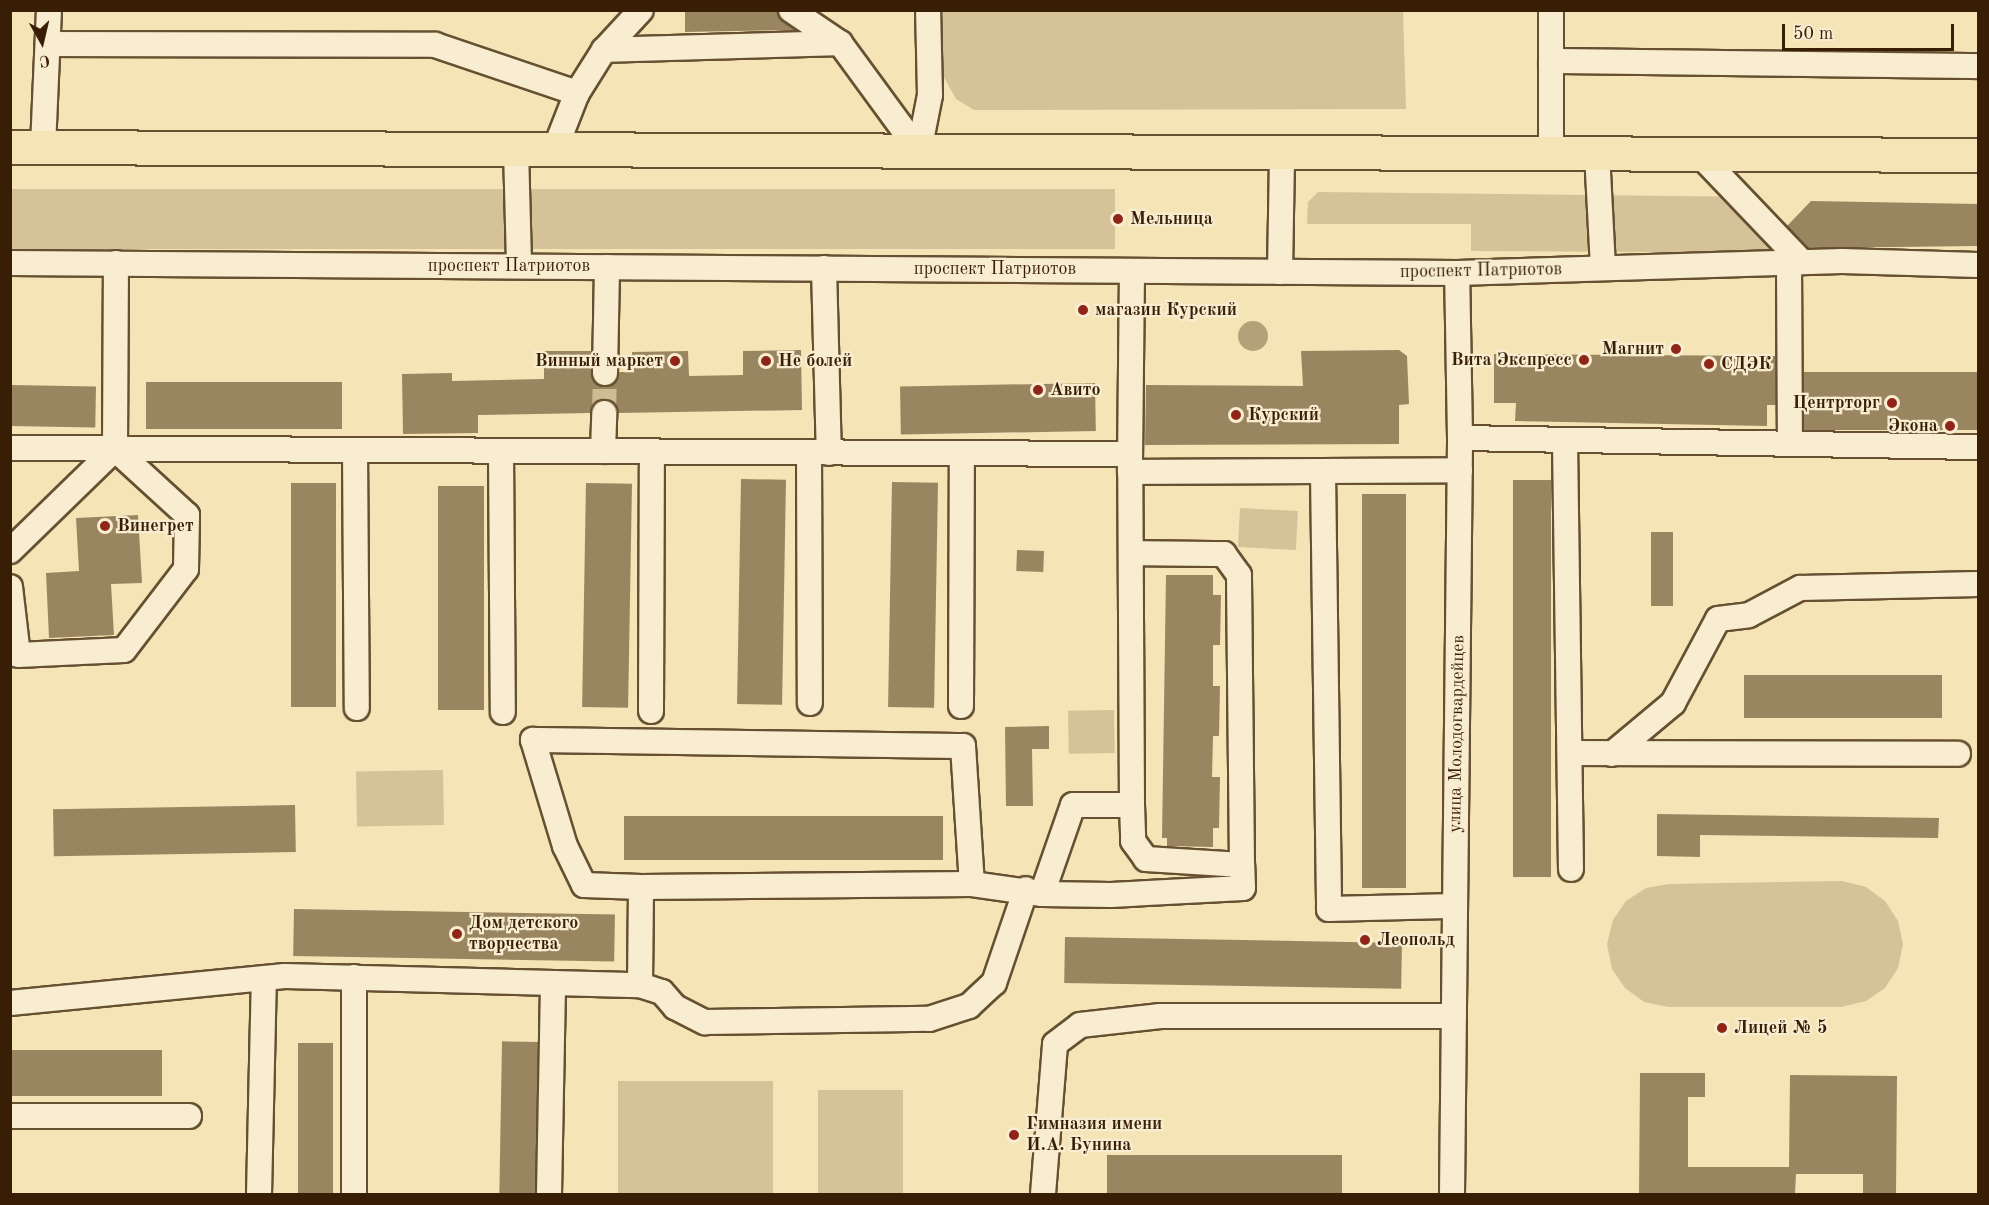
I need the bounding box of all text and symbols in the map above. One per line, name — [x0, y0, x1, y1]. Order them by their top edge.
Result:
north arrow — [12, 12, 72, 72]
scale bar — [1785, 12, 1958, 50]
text: 50 m — [1793, 25, 1833, 43]
text: С — [38, 51, 51, 68]
place label: Мельница — [1130, 208, 1213, 230]
marker: Мельница — [1111, 212, 1125, 226]
street label: проспект Патриотов — [428, 255, 590, 277]
street label: проспект Патриотов — [914, 258, 1076, 280]
street label: проспект Патриотов — [1400, 259, 1562, 283]
place label: магазин Курский — [1095, 299, 1237, 321]
marker: магазин Курский — [1076, 303, 1090, 317]
place label: Магнит — [1602, 338, 1664, 360]
marker: Магнит — [1669, 342, 1683, 356]
place label: Вита Экспресс — [1451, 349, 1572, 371]
place label: Винный маркет — [535, 350, 663, 372]
place label: Не болей — [778, 350, 852, 372]
marker: Вита Экспресс — [1577, 353, 1591, 367]
place label: СДЭК — [1721, 353, 1771, 375]
marker: Винный маркет — [668, 354, 682, 368]
marker: Не болей — [759, 354, 773, 368]
marker: СДЭК — [1702, 357, 1716, 371]
place label: Авито — [1050, 379, 1101, 401]
marker: Авито — [1031, 383, 1045, 397]
place label: Центрторг — [1792, 392, 1880, 414]
marker: Центрторг — [1885, 396, 1899, 410]
place label: Курский — [1248, 404, 1319, 426]
marker: Курский — [1229, 408, 1243, 422]
place label: Экона — [1888, 415, 1938, 437]
marker: Экона — [1943, 419, 1957, 433]
place label: Винегрет — [117, 515, 194, 537]
marker: Винегрет — [98, 519, 112, 533]
street label: улица Молодогвардейцев — [1444, 635, 1470, 833]
place label: Дом детского творчества — [469, 913, 578, 956]
marker: Дом детского творчества — [450, 927, 464, 941]
place label: Леопольд — [1377, 929, 1455, 951]
marker: Леопольд — [1358, 933, 1372, 947]
place label: Лицей № 5 — [1734, 1017, 1827, 1039]
marker: Лицей № 5 — [1715, 1021, 1729, 1035]
place label: Гимназия имени И.А. Бунина — [1026, 1114, 1162, 1156]
marker: Гимназия имени И.А. Бунина — [1007, 1128, 1021, 1142]

